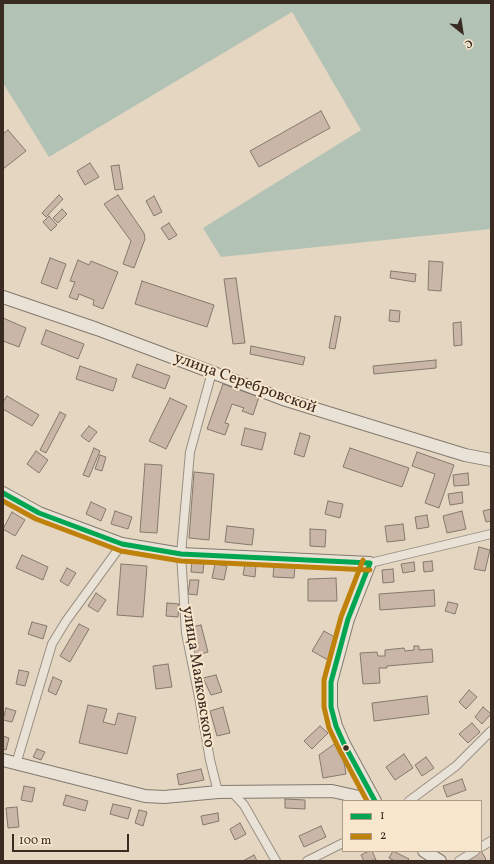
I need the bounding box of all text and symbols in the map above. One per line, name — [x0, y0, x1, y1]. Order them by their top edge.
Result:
north arrow — [442, 12, 482, 52]
text: С — [461, 35, 475, 51]
street label: улица Серебровской — [171, 349, 319, 419]
street label: улица Маяковского — [176, 605, 218, 749]
unlabelled marker — [341, 743, 351, 753]
legend — [342, 800, 482, 852]
text: 1 — [380, 808, 385, 824]
scale bar — [14, 826, 131, 852]
text: 2 — [380, 828, 386, 844]
text: 100 m — [19, 833, 51, 849]

